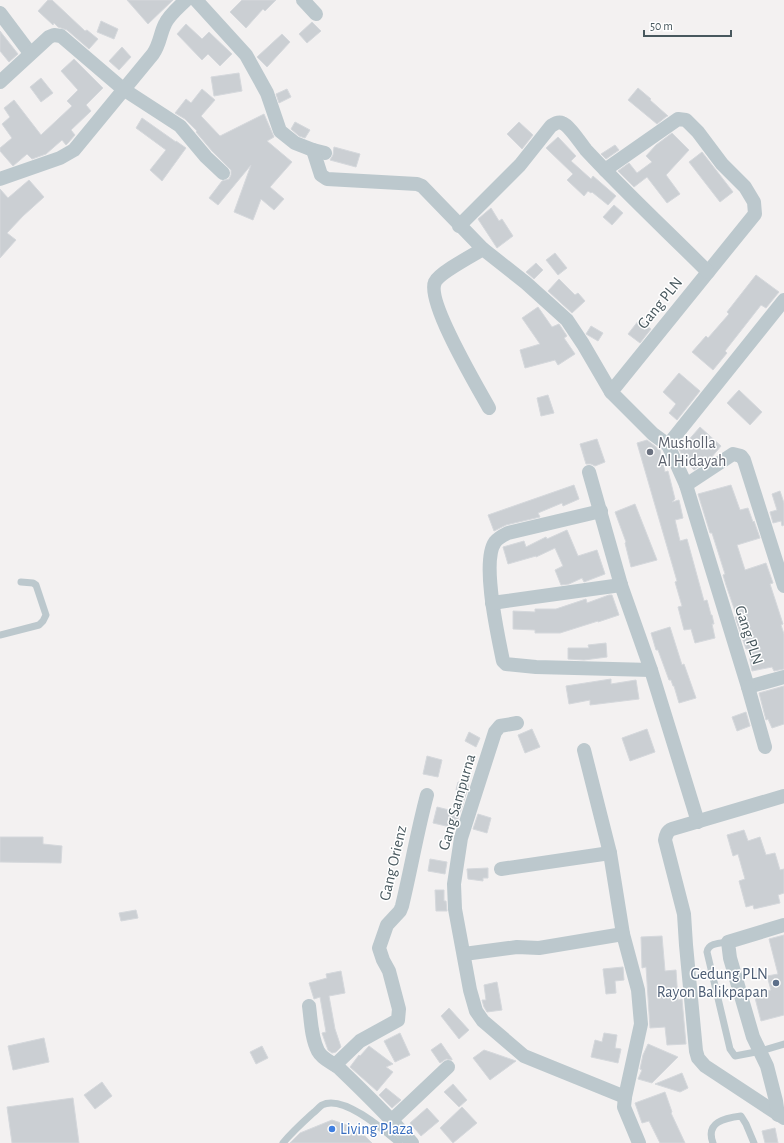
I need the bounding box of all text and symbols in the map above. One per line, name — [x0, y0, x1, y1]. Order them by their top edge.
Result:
scale bar — [644, 12, 731, 38]
text: 50 m — [650, 20, 673, 32]
street label: Gang PLN — [635, 274, 685, 332]
place label: Musholla Al Hidayah — [658, 435, 726, 470]
marker: Musholla Al Hidayah — [645, 447, 655, 457]
street label: Gang PLN — [732, 603, 766, 667]
street label: Gang Sampurna — [436, 752, 478, 852]
street label: Gang Orienz — [377, 823, 410, 902]
place label: Gedung PLN Rayon Balikpapan — [657, 966, 768, 1001]
marker: Gedung PLN Rayon Balikpapan — [771, 978, 781, 988]
place label: Living Plaza — [340, 1121, 414, 1137]
marker: Living Plaza — [327, 1124, 337, 1134]

